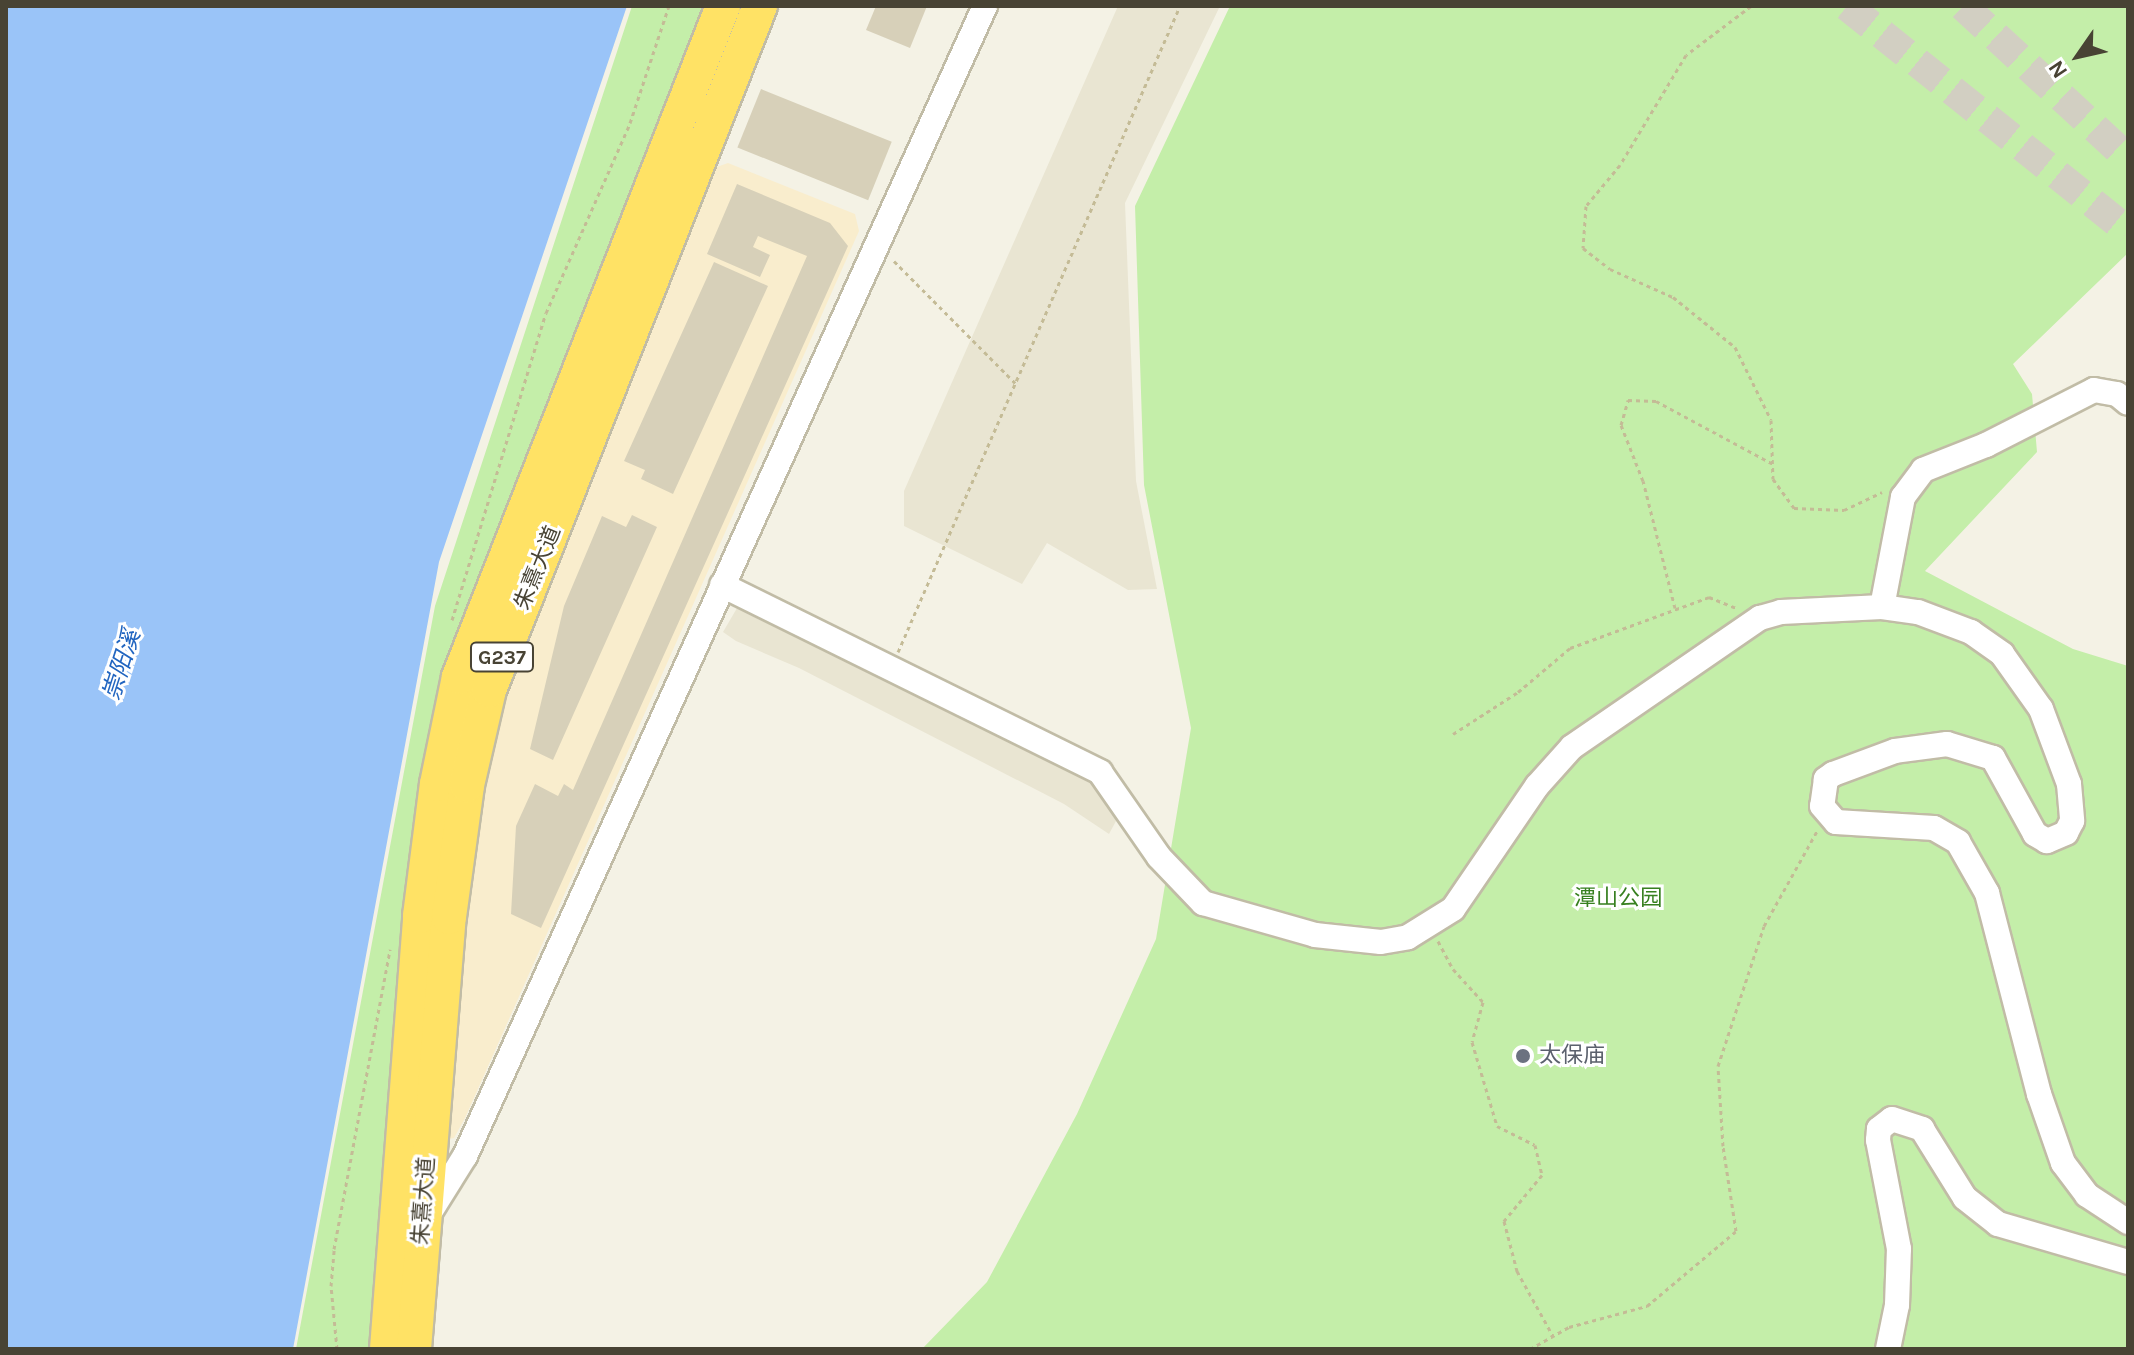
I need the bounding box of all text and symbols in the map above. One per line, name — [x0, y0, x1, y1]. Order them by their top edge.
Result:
north arrow — [2038, 16, 2118, 96]
text: N — [2043, 56, 2073, 83]
street label: 朱熹大道 — [509, 522, 567, 614]
water label: 崇阳溪 — [97, 626, 147, 704]
road number: G237 — [468, 641, 536, 673]
park label: 潭山公园 — [1574, 886, 1662, 912]
place label: 太保庙 — [1539, 1043, 1605, 1069]
marker: 太保庙 — [1514, 1047, 1532, 1065]
street label: 朱熹大道 — [408, 1156, 440, 1246]

